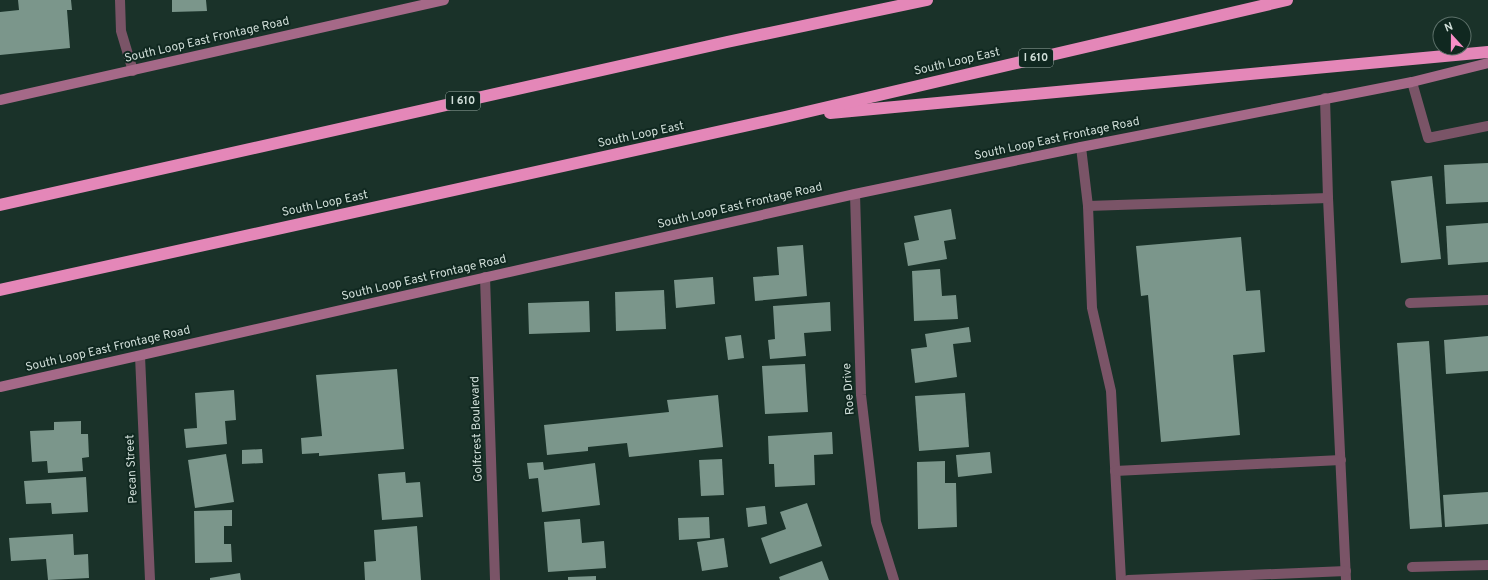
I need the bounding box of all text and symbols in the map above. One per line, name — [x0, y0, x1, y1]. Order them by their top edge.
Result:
street label: South Loop East Frontage Road — [123, 13, 291, 67]
north arrow — [1432, 16, 1472, 56]
text: N — [1443, 20, 1455, 36]
street label: South Loop East — [913, 44, 1001, 80]
road number: I 610 — [1019, 49, 1053, 67]
road number: I 610 — [446, 92, 480, 110]
street label: South Loop East Frontage Road — [973, 114, 1141, 164]
street label: South Loop East — [596, 118, 686, 152]
street label: South Loop East Frontage Road — [656, 179, 824, 233]
street label: South Loop East — [280, 187, 370, 221]
street label: South Loop East Frontage Road — [340, 251, 508, 305]
street label: South Loop East Frontage Road — [24, 322, 192, 376]
street label: Roe Drive — [839, 362, 859, 416]
street label: Golfcrest Boulevard — [467, 376, 487, 482]
street label: Pecan Street — [122, 434, 142, 504]

